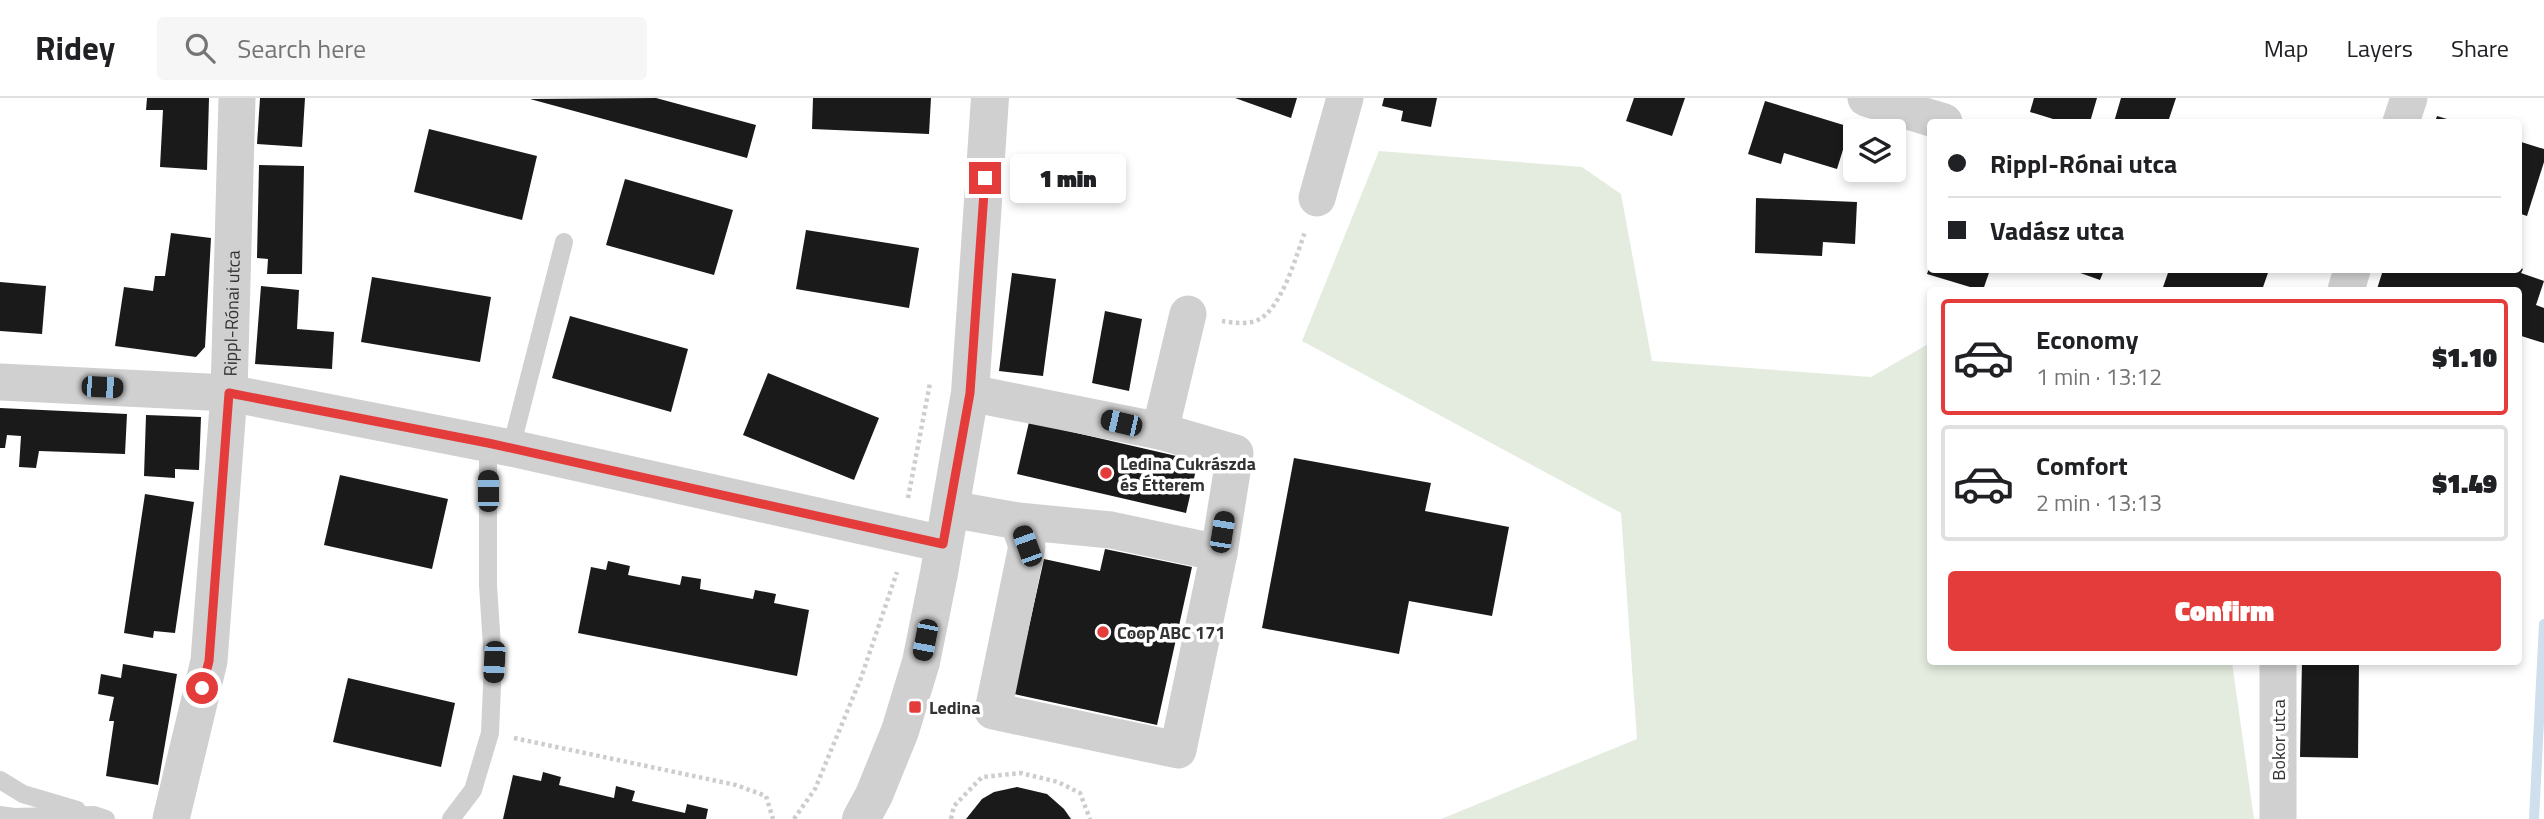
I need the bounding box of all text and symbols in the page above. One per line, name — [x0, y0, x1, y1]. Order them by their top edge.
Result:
search box — [157, 17, 647, 80]
text: Ridey — [35, 23, 115, 73]
icon: search — [181, 29, 219, 67]
text: Search here — [237, 29, 366, 68]
text: Map — [2264, 30, 2309, 66]
text: Layers — [2347, 30, 2413, 66]
text: Share — [2451, 30, 2509, 66]
map controls — [1843, 119, 1906, 182]
button: layers — [1843, 119, 1906, 182]
text: Rippl-Rónai utca — [1990, 144, 2177, 183]
callout: 1 min — [1010, 154, 1125, 202]
text: 1 min — [1039, 161, 1097, 196]
route end — [969, 162, 1001, 194]
text: Vadász utca — [1990, 211, 2124, 250]
street label: Rippl-Rónai utca — [216, 250, 246, 377]
text: Economy — [2036, 320, 2138, 359]
icon: car — [1952, 326, 2015, 389]
text: $1.10 — [2432, 338, 2497, 377]
text: 1 min · 13:12 — [2036, 359, 2162, 394]
car — [81, 375, 124, 399]
car — [1099, 408, 1144, 438]
text: Comfort — [2036, 446, 2128, 485]
place label: Ledina Cukrászda és Étterem — [1120, 450, 1256, 498]
icon: car — [1952, 452, 2015, 515]
text: $1.49 — [2432, 464, 2497, 503]
marker: Ledina Cukrászda és Étterem — [1098, 465, 1114, 481]
car — [478, 470, 499, 512]
text: 2 min · 13:13 — [2036, 485, 2162, 520]
car — [1209, 510, 1236, 554]
car — [1010, 523, 1045, 569]
button: Confirm — [1948, 571, 2501, 651]
car — [911, 617, 940, 663]
place label: Coop ABC 171 — [1117, 619, 1225, 646]
marker: Coop ABC 171 — [1095, 624, 1111, 640]
car — [483, 640, 506, 684]
route start — [186, 672, 218, 704]
place label: Ledina — [929, 694, 980, 721]
marker: Ledina — [907, 699, 923, 715]
street label: Bokor utca — [2265, 699, 2292, 781]

